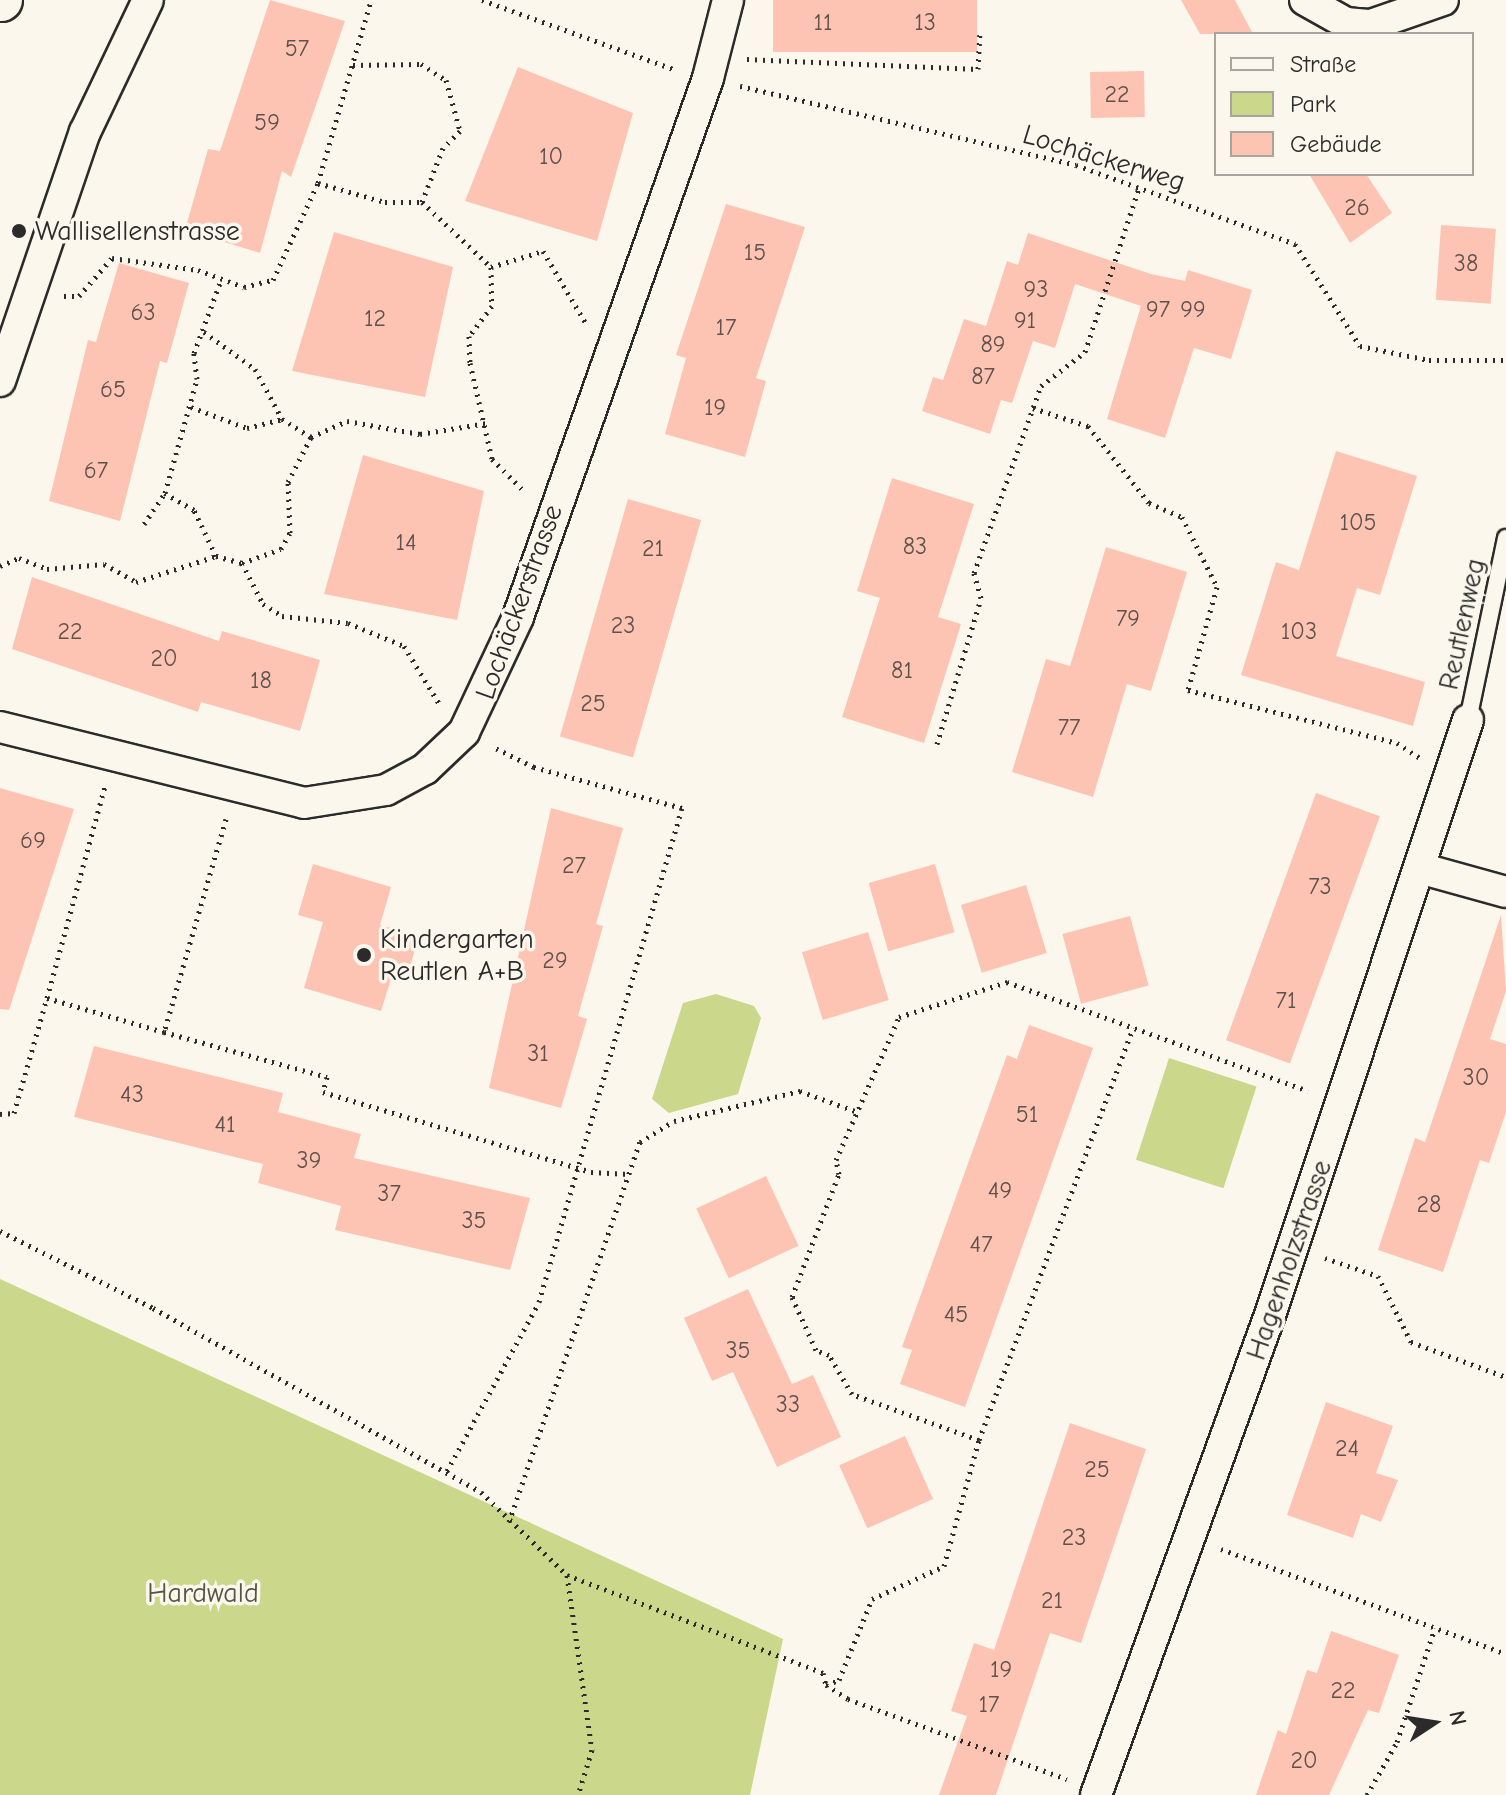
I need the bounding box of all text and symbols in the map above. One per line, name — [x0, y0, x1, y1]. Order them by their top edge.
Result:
house number: 11 — [813, 9, 833, 37]
house number: 13 — [914, 9, 936, 37]
legend — [1214, 32, 1474, 176]
house number: 57 — [285, 35, 309, 63]
text: Straße — [1290, 50, 1356, 78]
house number: 22 — [1104, 81, 1130, 109]
text: Park — [1290, 90, 1336, 118]
house number: 59 — [254, 109, 280, 137]
street label: Lochäckerweg — [1019, 117, 1189, 199]
text: Gebäude — [1290, 130, 1381, 158]
house number: 10 — [539, 143, 563, 171]
house number: 26 — [1344, 194, 1370, 222]
place label: Wallisellenstrasse — [35, 214, 240, 248]
marker: Wallisellenstrasse — [10, 222, 28, 240]
house number: 15 — [744, 239, 766, 267]
house number: 38 — [1454, 250, 1478, 278]
house number: 93 — [1024, 276, 1048, 304]
house number: 97 — [1146, 296, 1170, 324]
house number: 99 — [1180, 296, 1206, 324]
house number: 63 — [130, 299, 156, 327]
house number: 12 — [364, 305, 386, 333]
house number: 91 — [1014, 307, 1036, 335]
house number: 17 — [716, 314, 736, 342]
house number: 89 — [980, 331, 1006, 359]
house number: 87 — [971, 363, 995, 391]
house number: 65 — [100, 376, 126, 404]
house number: 19 — [704, 394, 726, 422]
house number: 67 — [84, 457, 108, 485]
street label: Lochäckerstrasse — [468, 500, 570, 704]
house number: 105 — [1339, 509, 1377, 537]
house number: 14 — [395, 529, 417, 557]
house number: 83 — [903, 533, 927, 561]
house number: 21 — [642, 535, 664, 563]
street label: Reutlenweg — [1432, 555, 1492, 693]
house number: 79 — [1116, 605, 1140, 633]
house number: 23 — [611, 612, 635, 640]
house number: 22 — [57, 618, 83, 646]
house number: 103 — [1281, 618, 1317, 646]
house number: 20 — [150, 645, 178, 673]
house number: 81 — [891, 657, 913, 685]
house number: 18 — [250, 667, 272, 695]
house number: 25 — [580, 690, 606, 718]
house number: 77 — [1058, 714, 1080, 742]
house number: 69 — [20, 827, 46, 855]
house number: 27 — [562, 852, 586, 880]
house number: 73 — [1308, 873, 1332, 901]
place label: Kindergarten Reutlen A+B — [380, 922, 534, 988]
marker: Kindergarten Reutlen A+B — [355, 946, 373, 964]
house number: 29 — [542, 947, 568, 975]
house number: 71 — [1276, 987, 1296, 1015]
house number: 31 — [527, 1040, 549, 1068]
house number: 30 — [1463, 1064, 1489, 1092]
house number: 43 — [120, 1081, 144, 1109]
house number: 51 — [1016, 1101, 1038, 1129]
house number: 41 — [214, 1111, 236, 1139]
house number: 39 — [297, 1147, 321, 1175]
street label: Hagenholzstrasse — [1239, 1156, 1339, 1364]
house number: 49 — [988, 1177, 1012, 1205]
house number: 37 — [377, 1180, 401, 1208]
house number: 28 — [1417, 1191, 1441, 1219]
house number: 35 — [461, 1207, 487, 1235]
house number: 47 — [970, 1231, 992, 1259]
house number: 45 — [944, 1301, 968, 1329]
house number: 35 — [725, 1337, 751, 1365]
house number: 33 — [776, 1391, 800, 1419]
house number: 24 — [1335, 1435, 1359, 1463]
house number: 25 — [1084, 1456, 1110, 1484]
house number: 23 — [1062, 1524, 1086, 1552]
park label: Hardwald — [147, 1576, 259, 1610]
house number: 21 — [1041, 1587, 1063, 1615]
house number: 19 — [990, 1656, 1012, 1684]
house number: 22 — [1330, 1677, 1356, 1705]
north arrow — [1394, 1683, 1474, 1763]
house number: 17 — [979, 1691, 999, 1719]
text: N — [1443, 1708, 1472, 1728]
house number: 20 — [1290, 1747, 1318, 1775]

